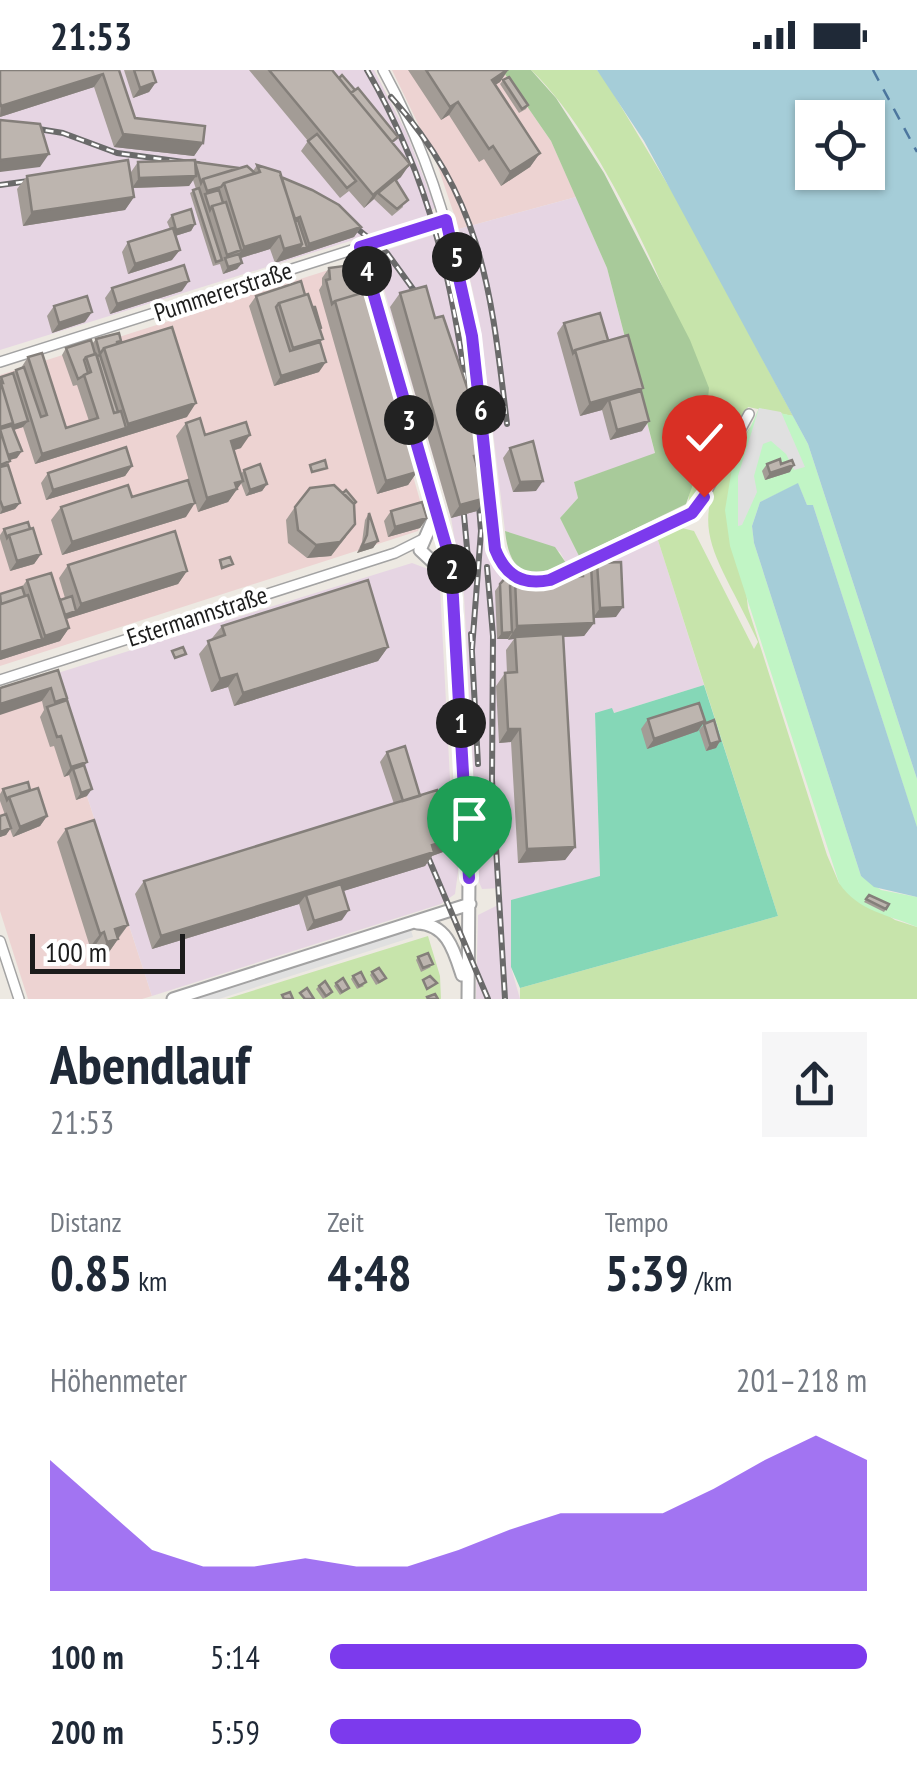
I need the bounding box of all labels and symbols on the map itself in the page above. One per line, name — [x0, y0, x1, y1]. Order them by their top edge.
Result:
pin: 5 — [432, 232, 482, 282]
pin: 4 — [342, 246, 392, 296]
street label: Pummererstraße — [150, 254, 296, 328]
pin: 6 — [456, 385, 506, 435]
pin: 3 — [384, 395, 434, 445]
pin — [662, 395, 747, 498]
pin: 2 — [427, 544, 477, 594]
street label: Estermannstraße — [123, 578, 271, 654]
pin: 1 — [436, 698, 486, 748]
pin — [427, 776, 512, 879]
scale bar — [30, 929, 185, 974]

